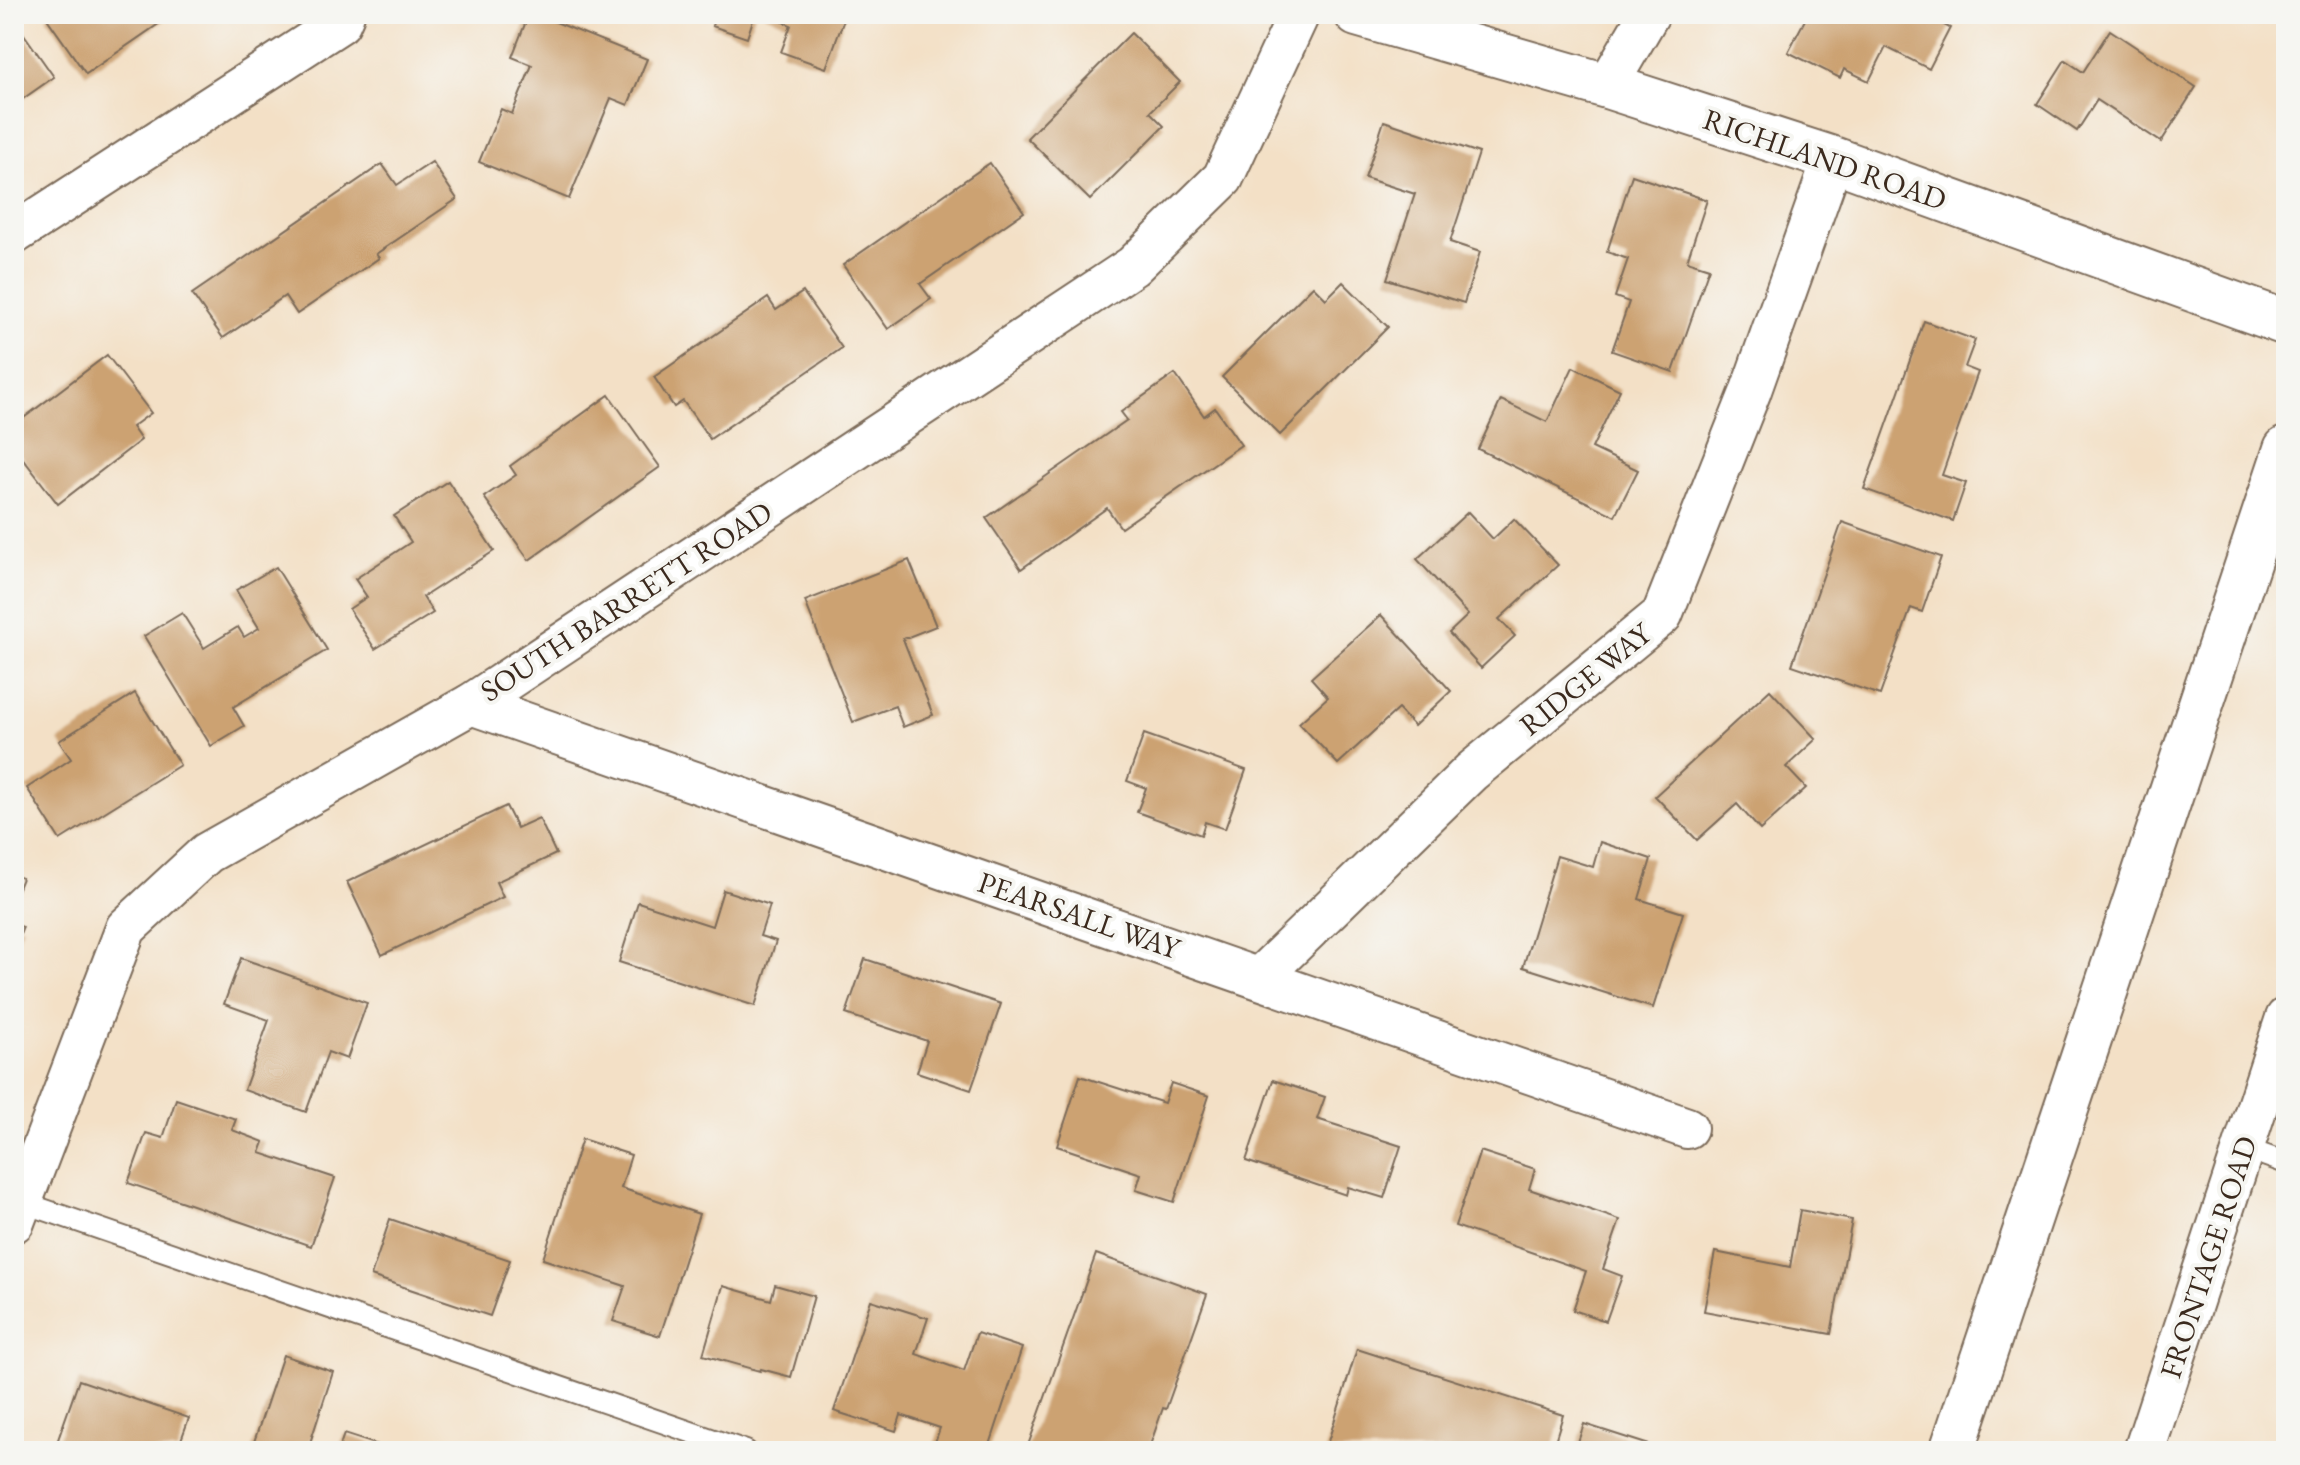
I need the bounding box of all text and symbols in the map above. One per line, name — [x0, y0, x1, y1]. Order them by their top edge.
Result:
street label: RICHLAND ROAD — [1698, 99, 1952, 219]
street label: SOUTH BARRETT ROAD — [473, 492, 779, 710]
street label: RIDGE WAY — [1511, 613, 1660, 744]
street label: PEARSALL WAY — [973, 862, 1187, 968]
street label: FRONTAGE ROAD — [2150, 1131, 2266, 1383]

